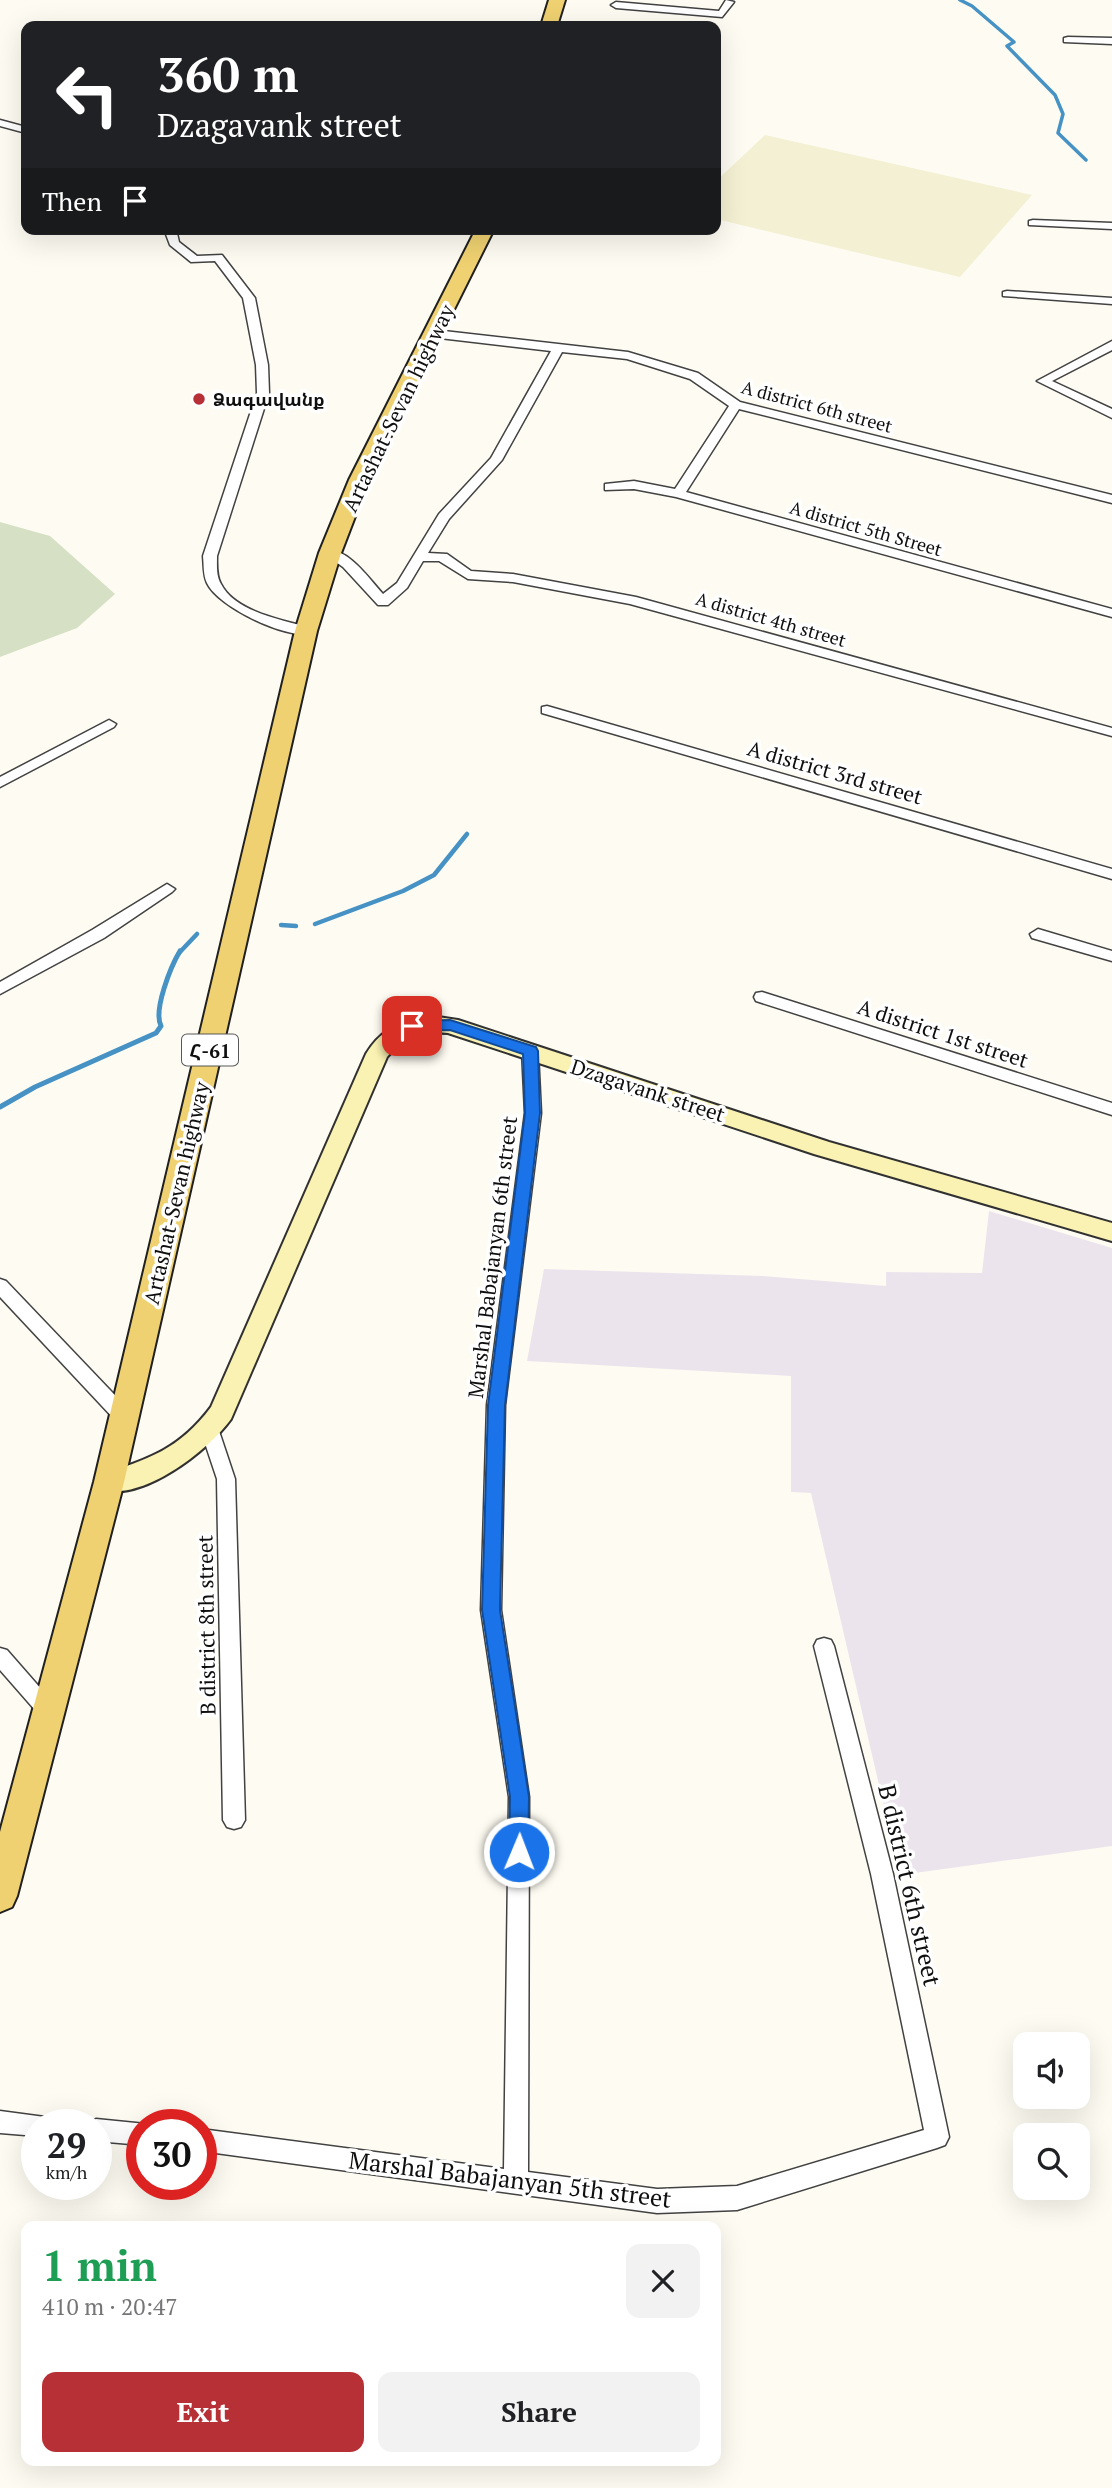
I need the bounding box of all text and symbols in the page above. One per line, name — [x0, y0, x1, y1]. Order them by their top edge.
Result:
text: 360 m — [157, 41, 299, 106]
icon: left — [42, 49, 133, 140]
text: Dzagavank street — [157, 104, 402, 146]
icon: arrive — [116, 182, 154, 220]
text: Then — [42, 184, 102, 218]
street label: Artashat-Sevan highway — [336, 299, 461, 516]
street label: A district 6th street — [739, 374, 895, 438]
place label: Ձագավանք — [213, 387, 325, 411]
marker: Ձագավանք — [191, 391, 207, 407]
street label: A district 5th Street — [787, 495, 945, 561]
street label: A district 4th street — [693, 586, 849, 652]
street label: A district 3rd street — [744, 734, 926, 810]
street label: A district 1st street — [854, 992, 1032, 1074]
pin — [382, 996, 442, 1056]
icon: arrive — [393, 1007, 431, 1045]
road number: Հ-61 — [182, 1034, 238, 1066]
street label: Dzagavank street — [567, 1052, 729, 1128]
street label: Artashat-Sevan highway — [137, 1079, 215, 1307]
street label: Marshal Babajanyan 6th street — [461, 1114, 523, 1400]
street label: B district 8th street — [190, 1534, 222, 1715]
street label: B district 6th street — [871, 1781, 949, 1989]
position arrow — [482, 1815, 556, 1889]
map controls — [1013, 2032, 1090, 2200]
button: sound — [1013, 2032, 1090, 2109]
speed limit sign: 30 — [126, 2109, 217, 2200]
text: 29 — [47, 2122, 86, 2168]
button: search — [1013, 2123, 1090, 2200]
street label: Marshal Babajanyan 5th street — [347, 2143, 673, 2215]
text: km/h — [46, 2160, 87, 2184]
text: 1 min — [42, 2237, 157, 2293]
button: close — [626, 2244, 700, 2318]
text: 410 m · 20:47 — [42, 2291, 177, 2322]
button: Exit — [42, 2372, 364, 2452]
button: Share — [378, 2372, 700, 2452]

